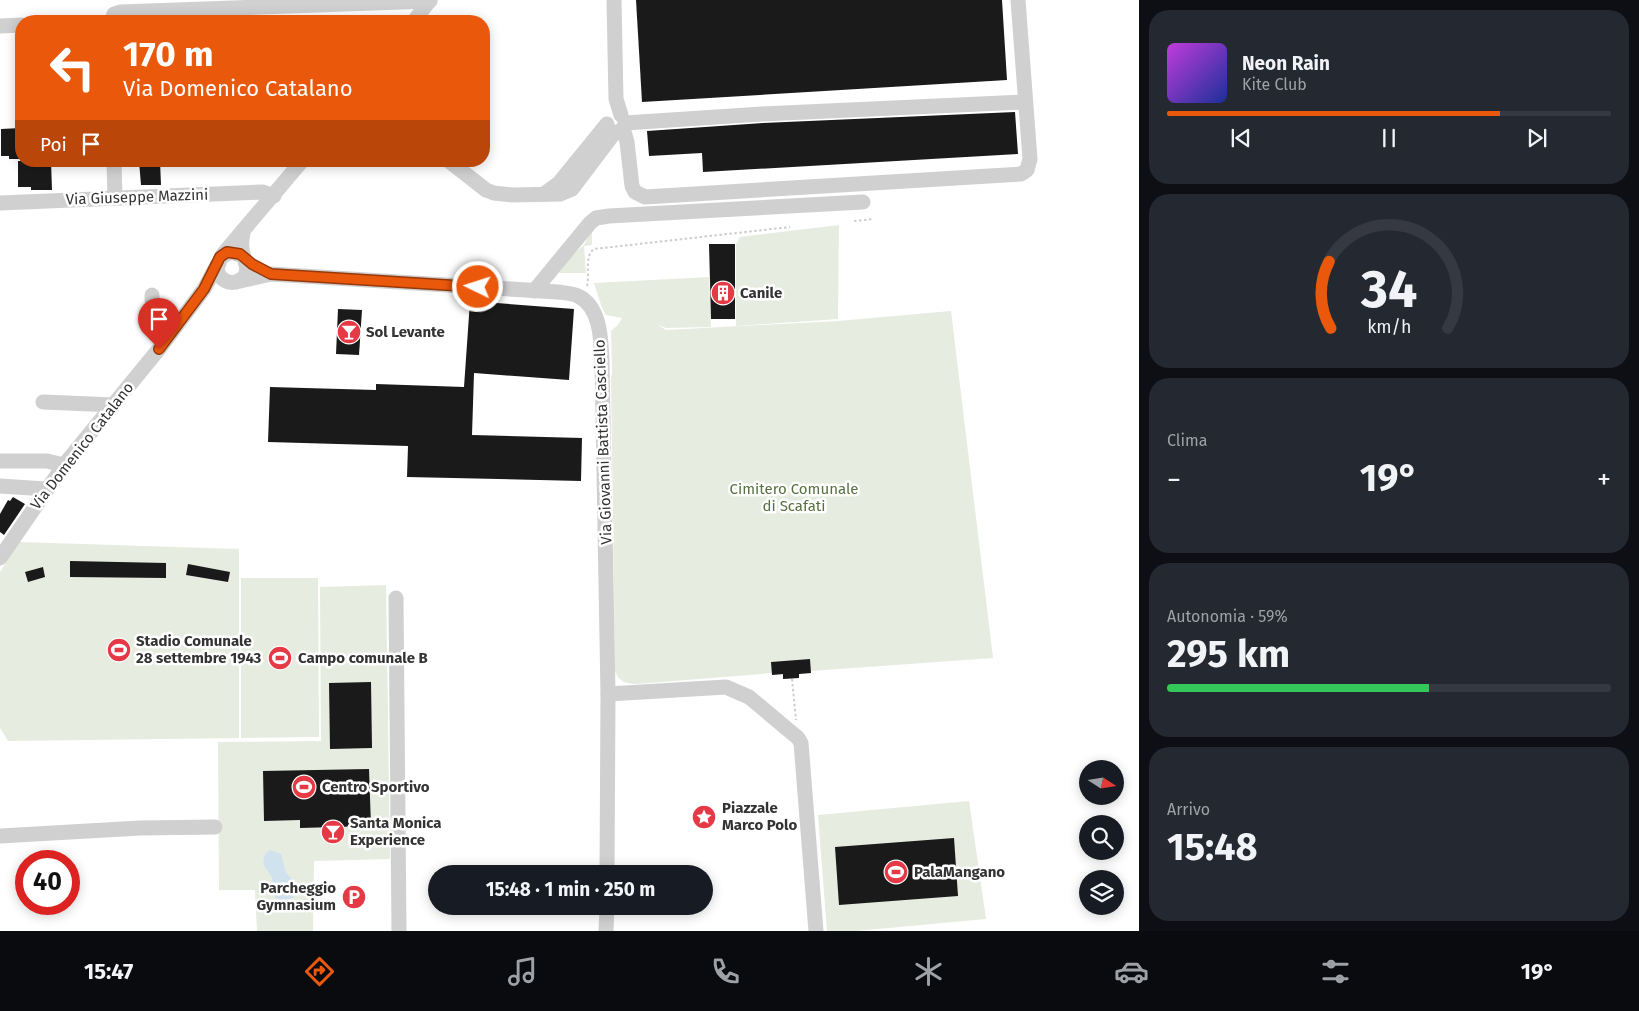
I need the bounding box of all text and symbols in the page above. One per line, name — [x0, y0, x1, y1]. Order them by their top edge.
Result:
text: 170 m — [123, 33, 214, 75]
icon: left — [40, 35, 105, 100]
text: Neon Rain — [1242, 52, 1330, 75]
text: Via Domenico Catalano — [123, 75, 353, 102]
text: Kite Club — [1242, 75, 1307, 94]
icon: previous — [1227, 124, 1255, 152]
icon: pause — [1375, 124, 1403, 152]
icon: next — [1523, 124, 1551, 152]
icon: arrive — [77, 130, 105, 158]
text: Poi — [40, 133, 67, 156]
street label: Via Giuseppe Mazzini — [65, 186, 209, 208]
text: 34 — [1360, 258, 1417, 321]
position arrow — [451, 260, 503, 312]
building icon: Canile — [710, 280, 736, 306]
place label: Canile — [740, 284, 782, 302]
pin — [138, 298, 180, 349]
icon: arrive — [145, 305, 173, 333]
text: km/h — [1367, 316, 1411, 338]
bar icon: Sol Levante — [336, 319, 362, 345]
place label: Sol Levante — [366, 323, 445, 341]
street label: Via Giovanni Battista Casciello — [590, 339, 616, 545]
street label: Via Domenico Catalano — [27, 379, 137, 513]
text: Clima — [1167, 431, 1207, 450]
text: 19° — [1360, 455, 1418, 501]
text: − — [1167, 463, 1181, 496]
text: + — [1597, 463, 1611, 496]
park label: Cimitero Comunale di Scafati — [730, 480, 858, 515]
text: Autonomia · 59% — [1167, 607, 1288, 626]
text: 295 km — [1167, 631, 1290, 677]
place label: Stadio Comunale 28 settembre 1943 — [136, 632, 262, 667]
sports icon: Stadio Comunale 28 settembre 1943 — [106, 637, 132, 663]
sports icon: Campo comunale B — [267, 645, 293, 671]
place label: Campo comunale B — [298, 649, 428, 667]
north arrow — [1079, 760, 1124, 805]
map controls — [1079, 760, 1124, 915]
sports icon: Centro Sportivo — [291, 774, 317, 800]
place label: Centro Sportivo — [322, 778, 430, 796]
place label: Piazzale Marco Polo — [722, 799, 797, 834]
text: Arrivo — [1167, 800, 1210, 819]
place icon: Piazzale Marco Polo — [691, 804, 717, 830]
place label: Santa Monica Experience — [350, 814, 442, 849]
button: search — [1079, 815, 1124, 860]
bar icon: Santa Monica Experience — [320, 819, 346, 845]
text: 15:48 — [1167, 824, 1257, 870]
speed limit sign: 40 — [15, 850, 80, 915]
sports icon: PalaMangano — [883, 859, 909, 885]
place label: PalaMangano — [914, 863, 1005, 881]
button: layers — [1079, 870, 1124, 915]
text: 15:48 · 1 min · 250 m — [486, 878, 655, 901]
place label: Parcheggio Gymnasium — [256, 879, 336, 914]
parking icon: Parcheggio Gymnasium — [341, 884, 367, 910]
icon: directions — [302, 954, 337, 989]
icon: music — [505, 954, 540, 989]
icon: phone — [708, 954, 743, 989]
icon: climate — [911, 954, 946, 989]
icon: car — [1114, 954, 1149, 989]
icon: filters — [1318, 954, 1353, 989]
text: 15:47 — [84, 958, 133, 985]
text: 19° — [1521, 958, 1555, 985]

